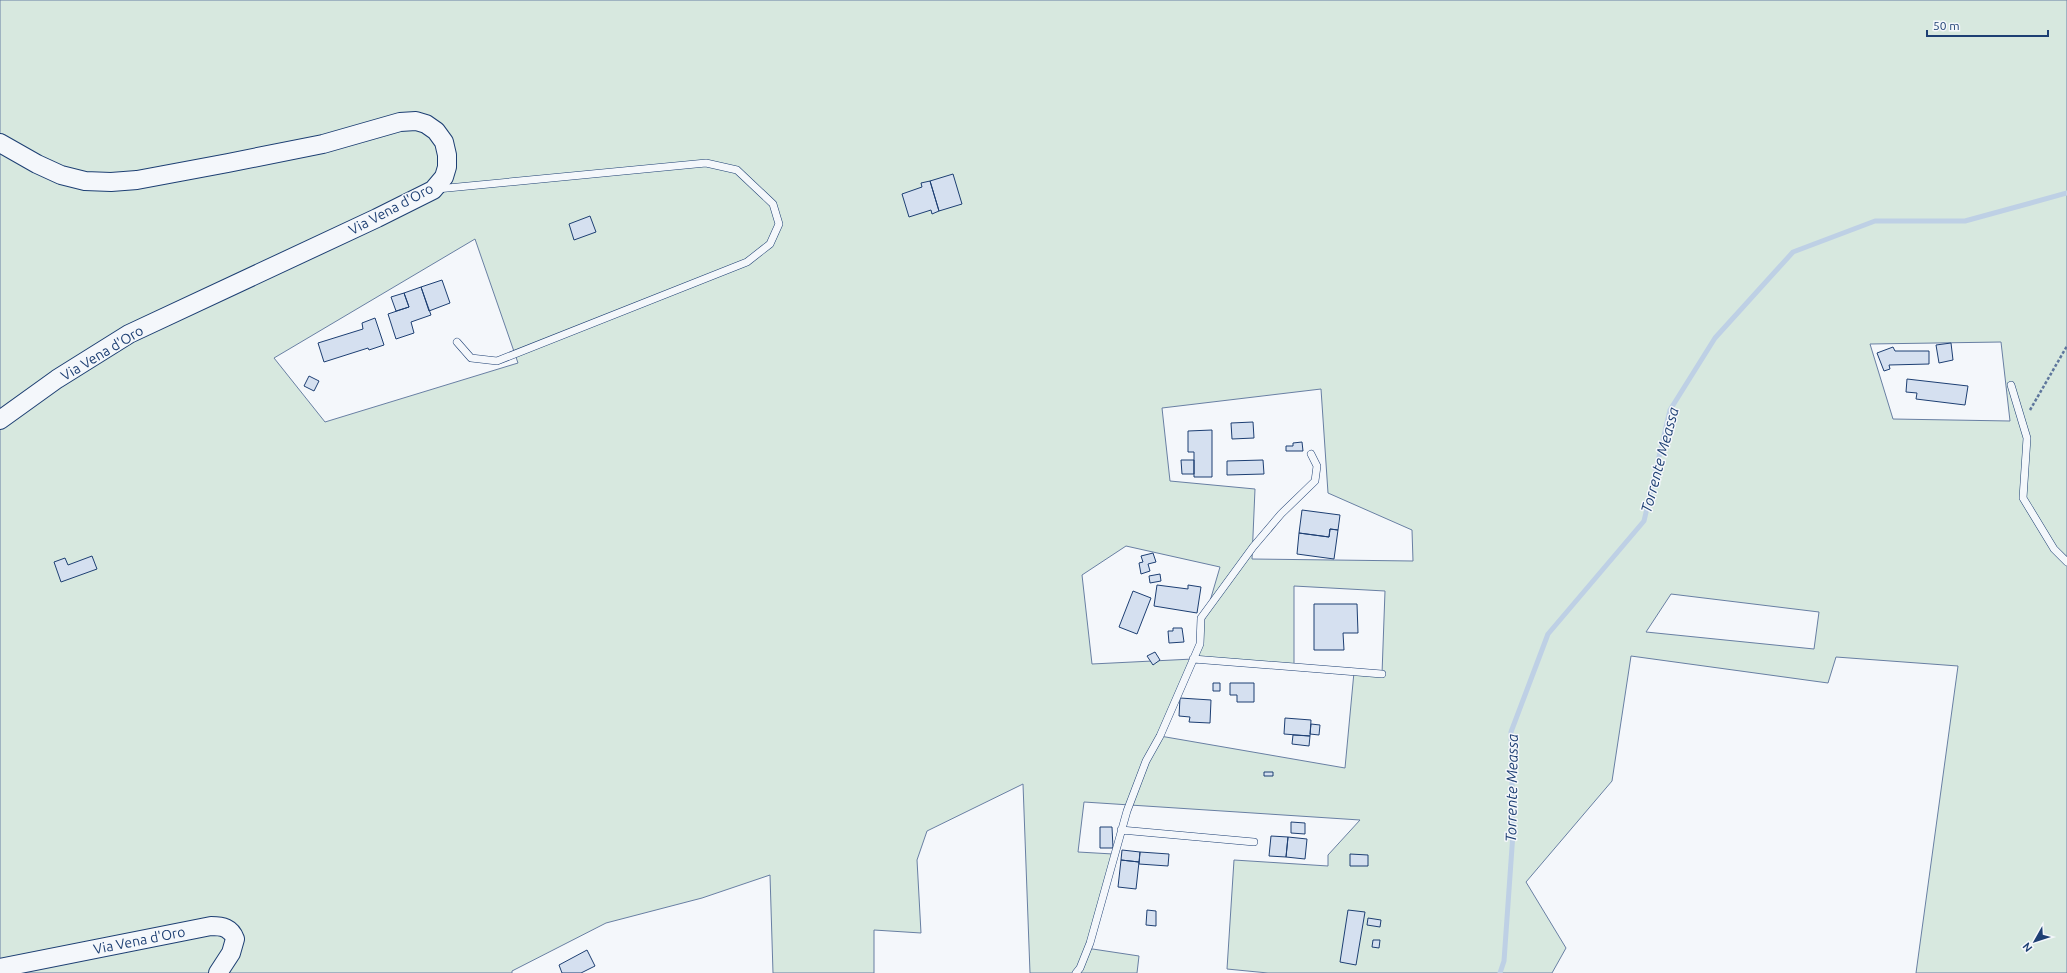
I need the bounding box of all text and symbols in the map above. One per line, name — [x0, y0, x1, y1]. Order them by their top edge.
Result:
scale bar — [1927, 12, 2048, 38]
text: 50 m — [1933, 19, 1960, 32]
street label: Via Vena d'Oro — [346, 180, 436, 238]
street label: Via Vena d'Oro — [58, 322, 146, 384]
water label: Torrente Meassa — [1637, 405, 1682, 515]
water label: Torrente Meassa — [1502, 734, 1521, 842]
north arrow — [2015, 921, 2055, 961]
street label: Via Vena d'Oro — [92, 923, 187, 957]
text: N — [2020, 940, 2034, 954]

